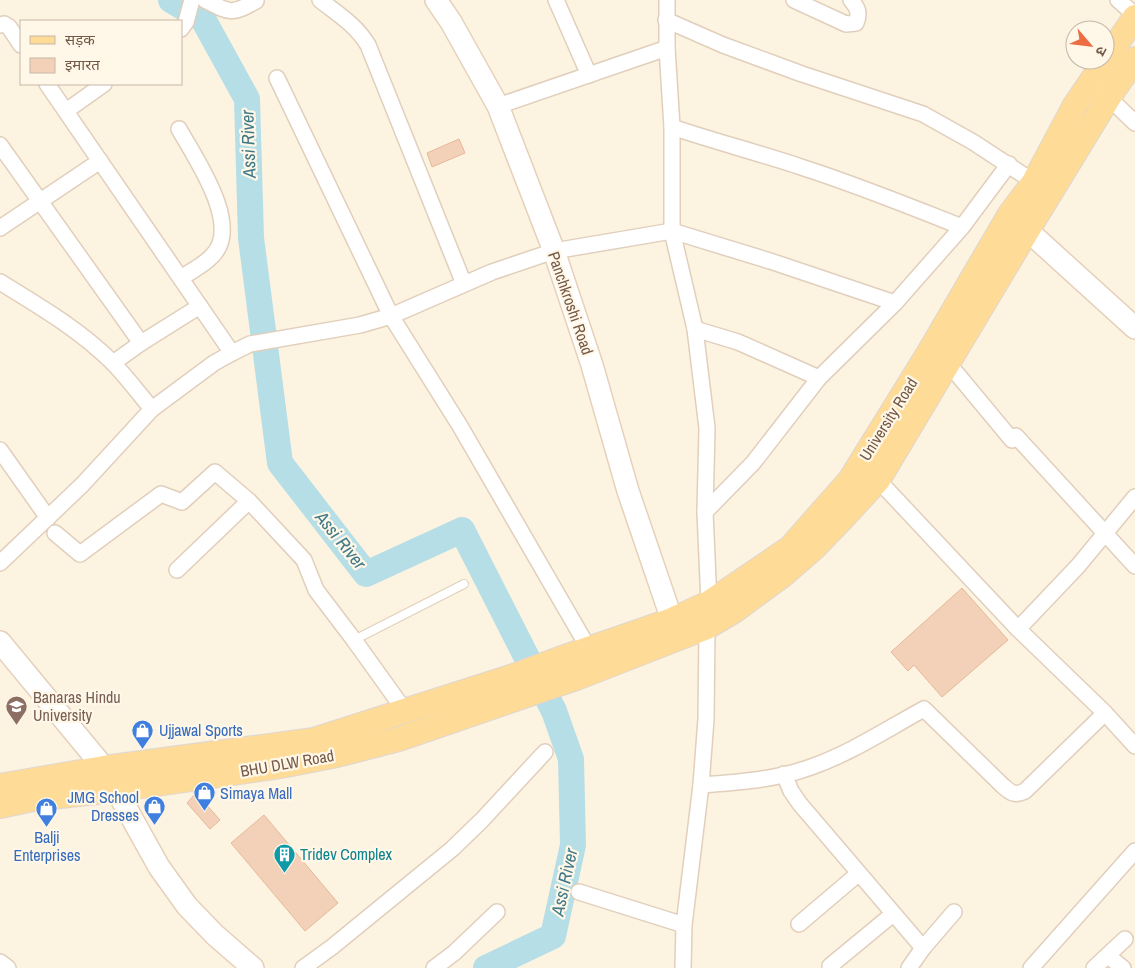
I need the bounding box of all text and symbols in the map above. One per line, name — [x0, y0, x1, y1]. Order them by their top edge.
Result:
legend — [20, 20, 182, 85]
north arrow — [1065, 20, 1115, 70]
text: सड़क — [65, 29, 95, 50]
text: उ — [1091, 43, 1111, 60]
text: इमारत — [65, 54, 100, 75]
water label: Assi River — [234, 108, 262, 179]
street label: Panchkroshi Road — [543, 248, 599, 358]
street label: University Road — [854, 373, 922, 465]
water label: Assi River — [309, 505, 373, 575]
place label: Banaras Hindu University — [33, 686, 121, 726]
school or university icon: Banaras Hindu University — [5, 694, 29, 725]
shop icon: Ujjawal Sports — [131, 718, 155, 749]
place label: Ujjawal Sports — [159, 719, 243, 741]
street label: BHU DLW Road — [239, 744, 335, 782]
shop icon: Simaya Mall — [192, 781, 216, 812]
place label: Simaya Mall — [220, 782, 292, 804]
place label: JMG School Dresses — [68, 786, 139, 826]
shop icon: JMG School Dresses — [143, 794, 167, 825]
shop icon: Balji Enterprises — [35, 796, 59, 827]
place label: Balji Enterprises — [13, 826, 81, 866]
building icon: Tridev Complex — [272, 842, 296, 873]
place label: Tridev Complex — [300, 843, 393, 865]
water label: Assi River — [544, 845, 584, 919]

